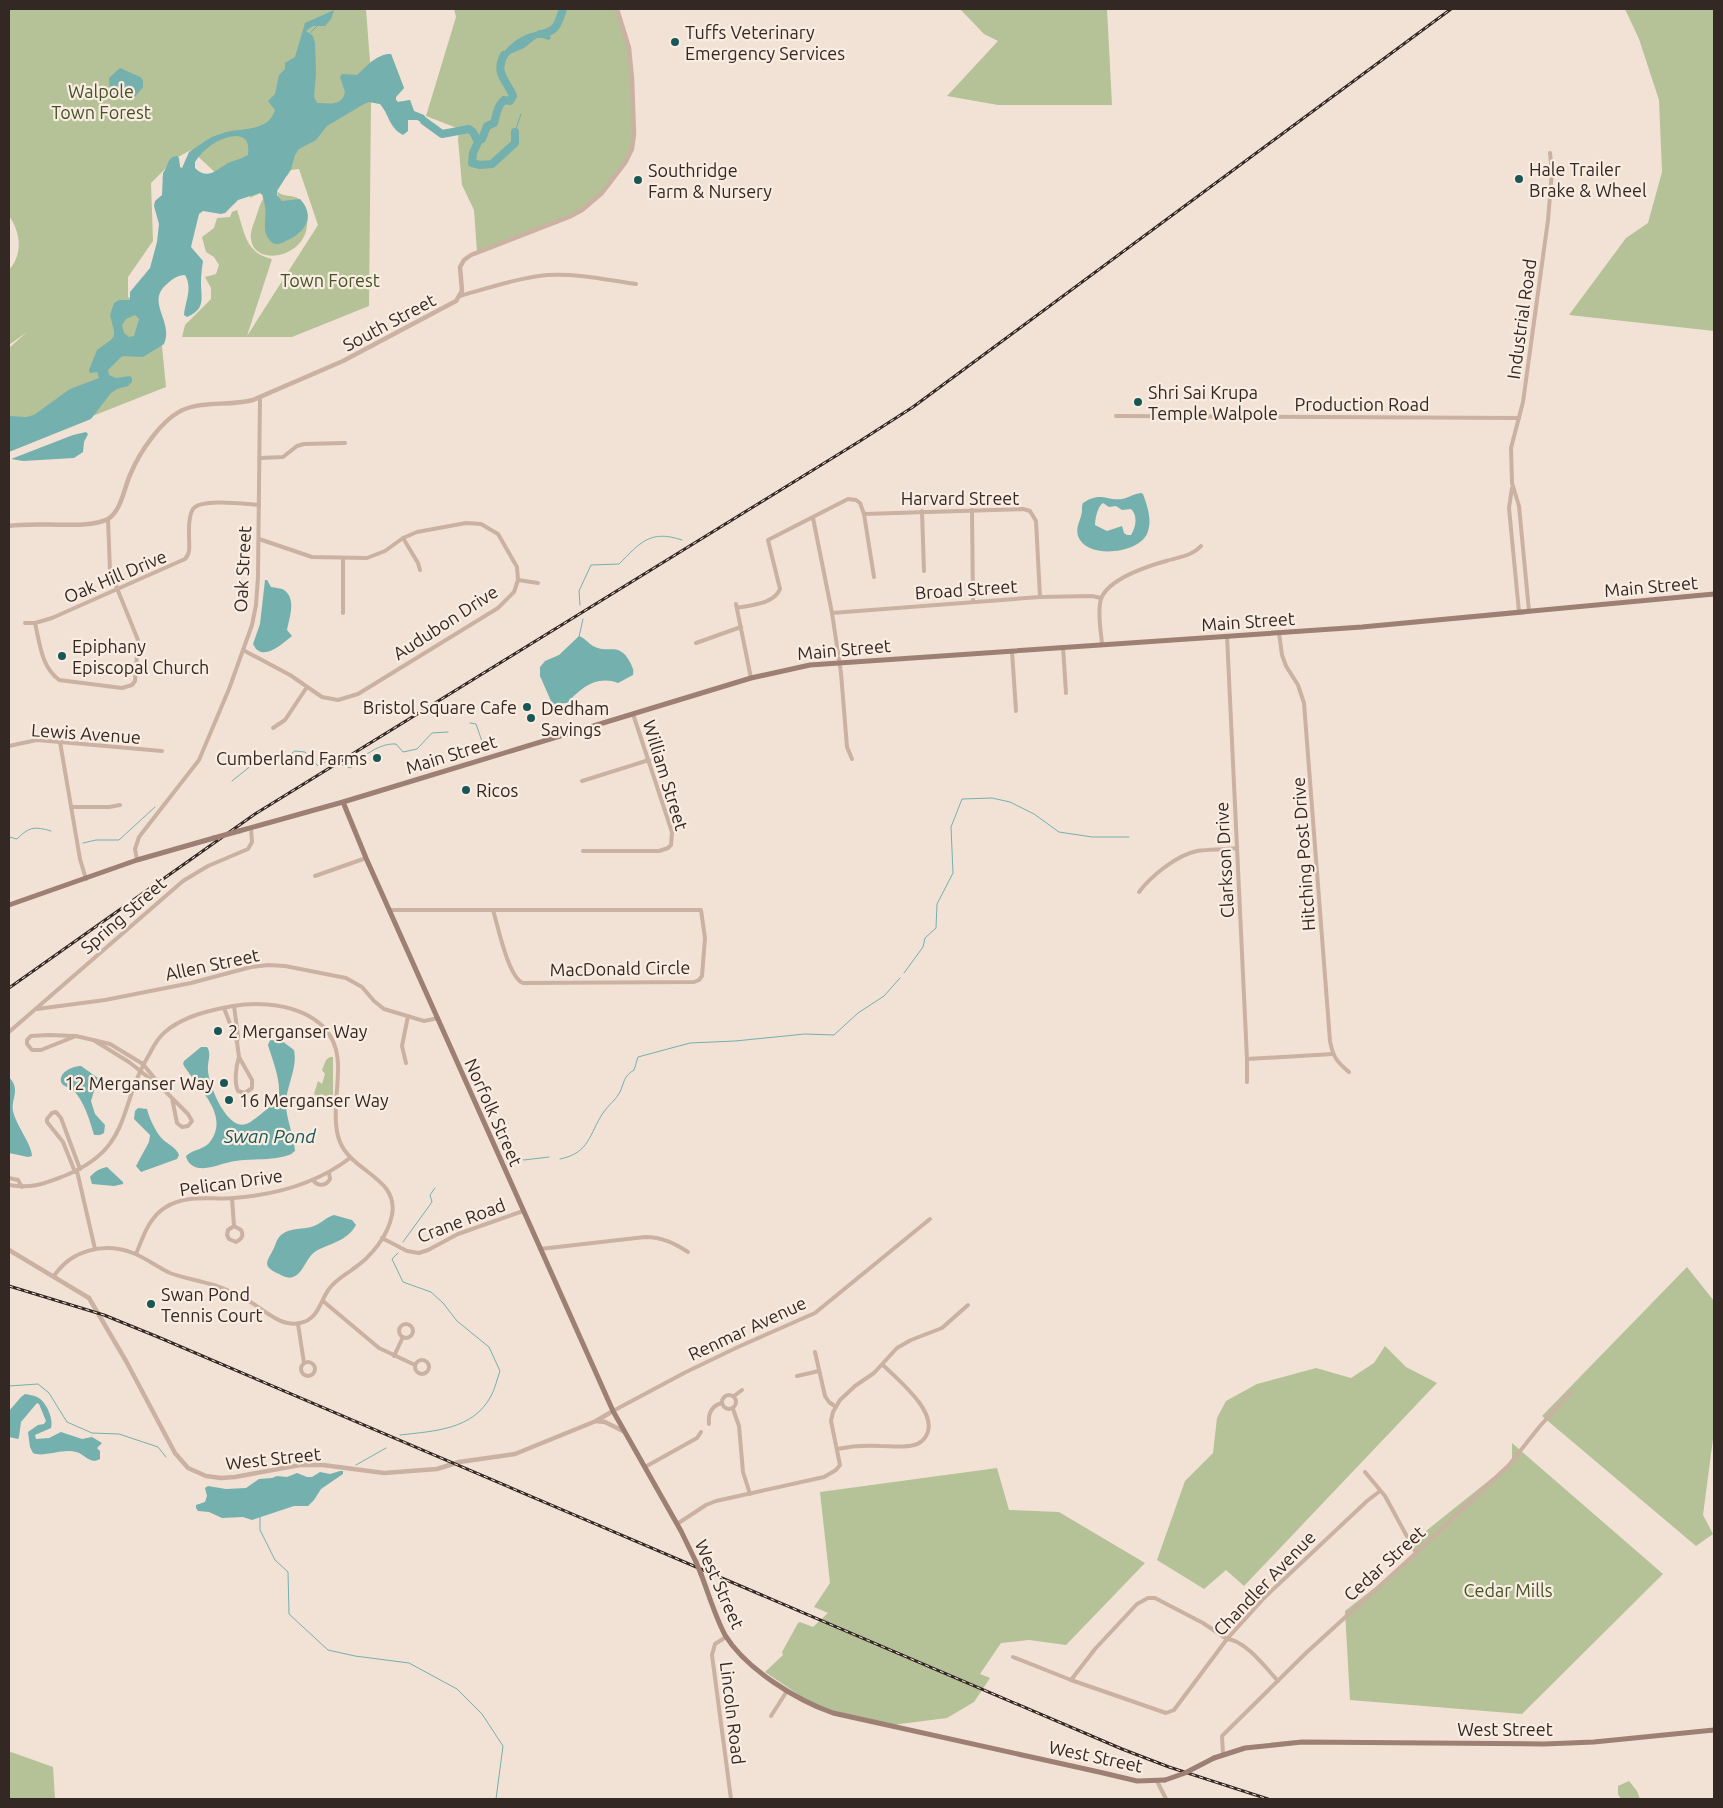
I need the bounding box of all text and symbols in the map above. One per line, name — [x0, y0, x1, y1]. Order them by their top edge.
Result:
place label: Tuffs Veterinary Emergency Services — [685, 22, 845, 63]
marker: Tuffs Veterinary Emergency Services — [669, 36, 681, 48]
park label: Walpole Town Forest — [51, 81, 151, 122]
place label: Hale Trailer Brake & Wheel — [1529, 159, 1647, 200]
place label: Southridge Farm & Nursery — [648, 160, 772, 201]
marker: Hale Trailer Brake & Wheel — [1513, 173, 1525, 185]
marker: Southridge Farm & Nursery — [632, 174, 644, 186]
street label: Industrial Road — [1503, 258, 1539, 380]
park label: Town Forest — [280, 270, 380, 290]
street label: South Street — [339, 289, 439, 355]
place label: Shri Sai Krupa Temple Walpole — [1148, 382, 1278, 423]
street label: Production Road — [1294, 394, 1430, 414]
marker: Shri Sai Krupa Temple Walpole — [1132, 396, 1144, 408]
street label: Harvard Street — [901, 488, 1019, 508]
street label: Oak Street — [230, 525, 254, 613]
street label: Oak Hill Drive — [61, 545, 169, 607]
street label: Main Street — [1603, 572, 1699, 600]
street label: Broad Street — [914, 575, 1018, 603]
street label: Audubon Drive — [389, 581, 501, 663]
street label: Main Street — [1200, 608, 1296, 634]
street label: Main Street — [796, 635, 892, 663]
place label: Epiphany Episcopal Church — [72, 636, 209, 677]
marker: Epiphany Episcopal Church — [56, 650, 68, 662]
place label: Bristol Square Cafe — [363, 697, 517, 717]
place label: Dedham Savings — [541, 698, 609, 739]
marker: Bristol Square Cafe — [521, 701, 533, 713]
marker: Dedham Savings — [525, 712, 537, 724]
street label: William Street — [640, 717, 692, 833]
street label: Lewis Avenue — [30, 719, 142, 747]
street label: Main Street — [403, 731, 499, 777]
place label: Cumberland Farms — [216, 748, 367, 768]
marker: Cumberland Farms — [371, 752, 383, 764]
street label: Hitching Post Drive — [1288, 776, 1318, 932]
place label: Ricos — [476, 780, 518, 800]
marker: Ricos — [460, 784, 472, 796]
street label: Clarkson Drive — [1211, 801, 1237, 919]
street label: Spring Street — [76, 873, 170, 957]
street label: Allen Street — [163, 944, 261, 984]
street label: MacDonald Circle — [550, 957, 690, 979]
place label: 2 Merganser Way — [228, 1021, 368, 1041]
marker: 2 Merganser Way — [212, 1025, 224, 1037]
street label: Norfolk Street — [461, 1055, 527, 1169]
place label: 12 Merganser Way — [64, 1073, 214, 1093]
marker: 12 Merganser Way — [218, 1077, 230, 1089]
place label: 16 Merganser Way — [239, 1090, 389, 1110]
marker: 16 Merganser Way — [223, 1094, 235, 1106]
water label: Swan Pond — [223, 1125, 317, 1147]
street label: Pelican Drive — [178, 1165, 284, 1199]
street label: Crane Road — [414, 1194, 508, 1246]
place label: Swan Pond Tennis Court — [161, 1284, 263, 1325]
street label: Renmar Avenue — [685, 1292, 809, 1364]
marker: Swan Pond Tennis Court — [145, 1298, 157, 1310]
street label: West Street — [224, 1443, 322, 1473]
street label: Cedar Street — [1339, 1521, 1429, 1605]
street label: Chandler Avenue — [1209, 1527, 1319, 1639]
street label: West Street — [691, 1536, 749, 1632]
park label: Cedar Mills — [1464, 1580, 1553, 1600]
street label: Lincoln Road — [717, 1661, 749, 1765]
street label: West Street — [1457, 1719, 1553, 1739]
street label: West Street — [1047, 1736, 1145, 1776]

